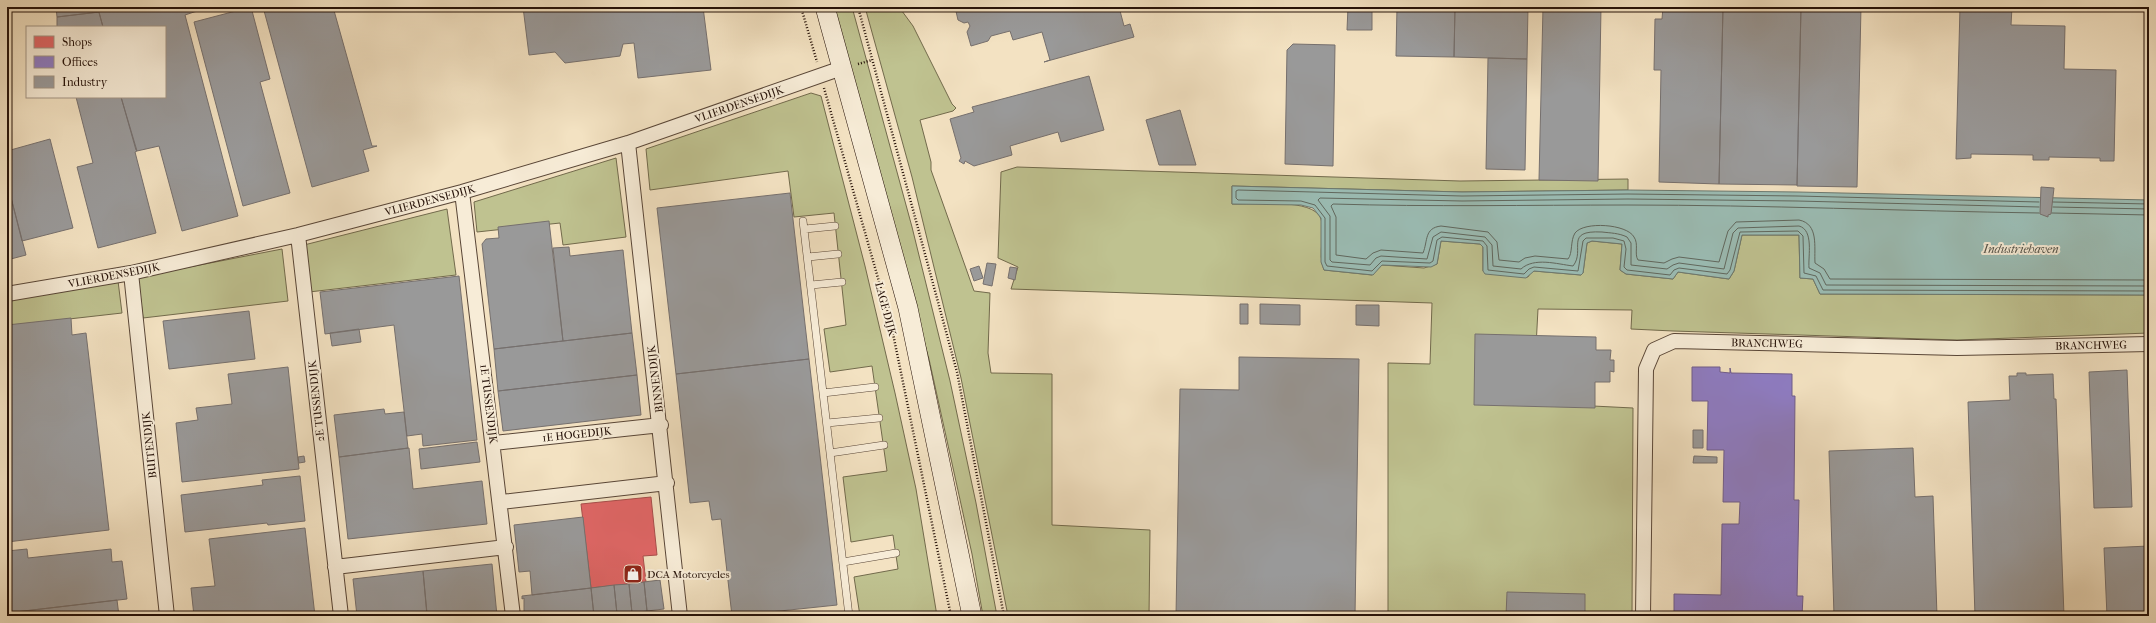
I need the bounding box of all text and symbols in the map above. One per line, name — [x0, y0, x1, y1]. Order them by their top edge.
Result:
legend — [26, 26, 166, 98]
text: Shops — [62, 35, 92, 49]
text: Offices — [62, 55, 98, 69]
text: Industry — [62, 75, 108, 89]
street label: VLIERDENSEDIJK — [692, 83, 786, 126]
street label: VLIERDENSEDIJK — [383, 182, 478, 219]
water label: Industriehaven — [1982, 242, 2059, 256]
street label: VLIERDENSEDIJK — [66, 260, 162, 291]
street label: LAGE DIJK — [872, 281, 899, 338]
street label: BRANCHWEG — [1731, 336, 1803, 351]
street label: BRANCHWEG — [2055, 338, 2127, 353]
street label: BINNENDIJK — [645, 343, 666, 413]
street label: 2E TUSSENDIJK — [306, 359, 327, 442]
street label: 1E TUSSENDIJK — [477, 364, 500, 446]
street label: BUITENDIJK — [139, 410, 159, 479]
street label: 1E HOGEDIJK — [542, 424, 613, 445]
shop icon: DCA Motorcycles — [622, 563, 644, 585]
place label: DCA Motorcycles — [647, 568, 730, 581]

